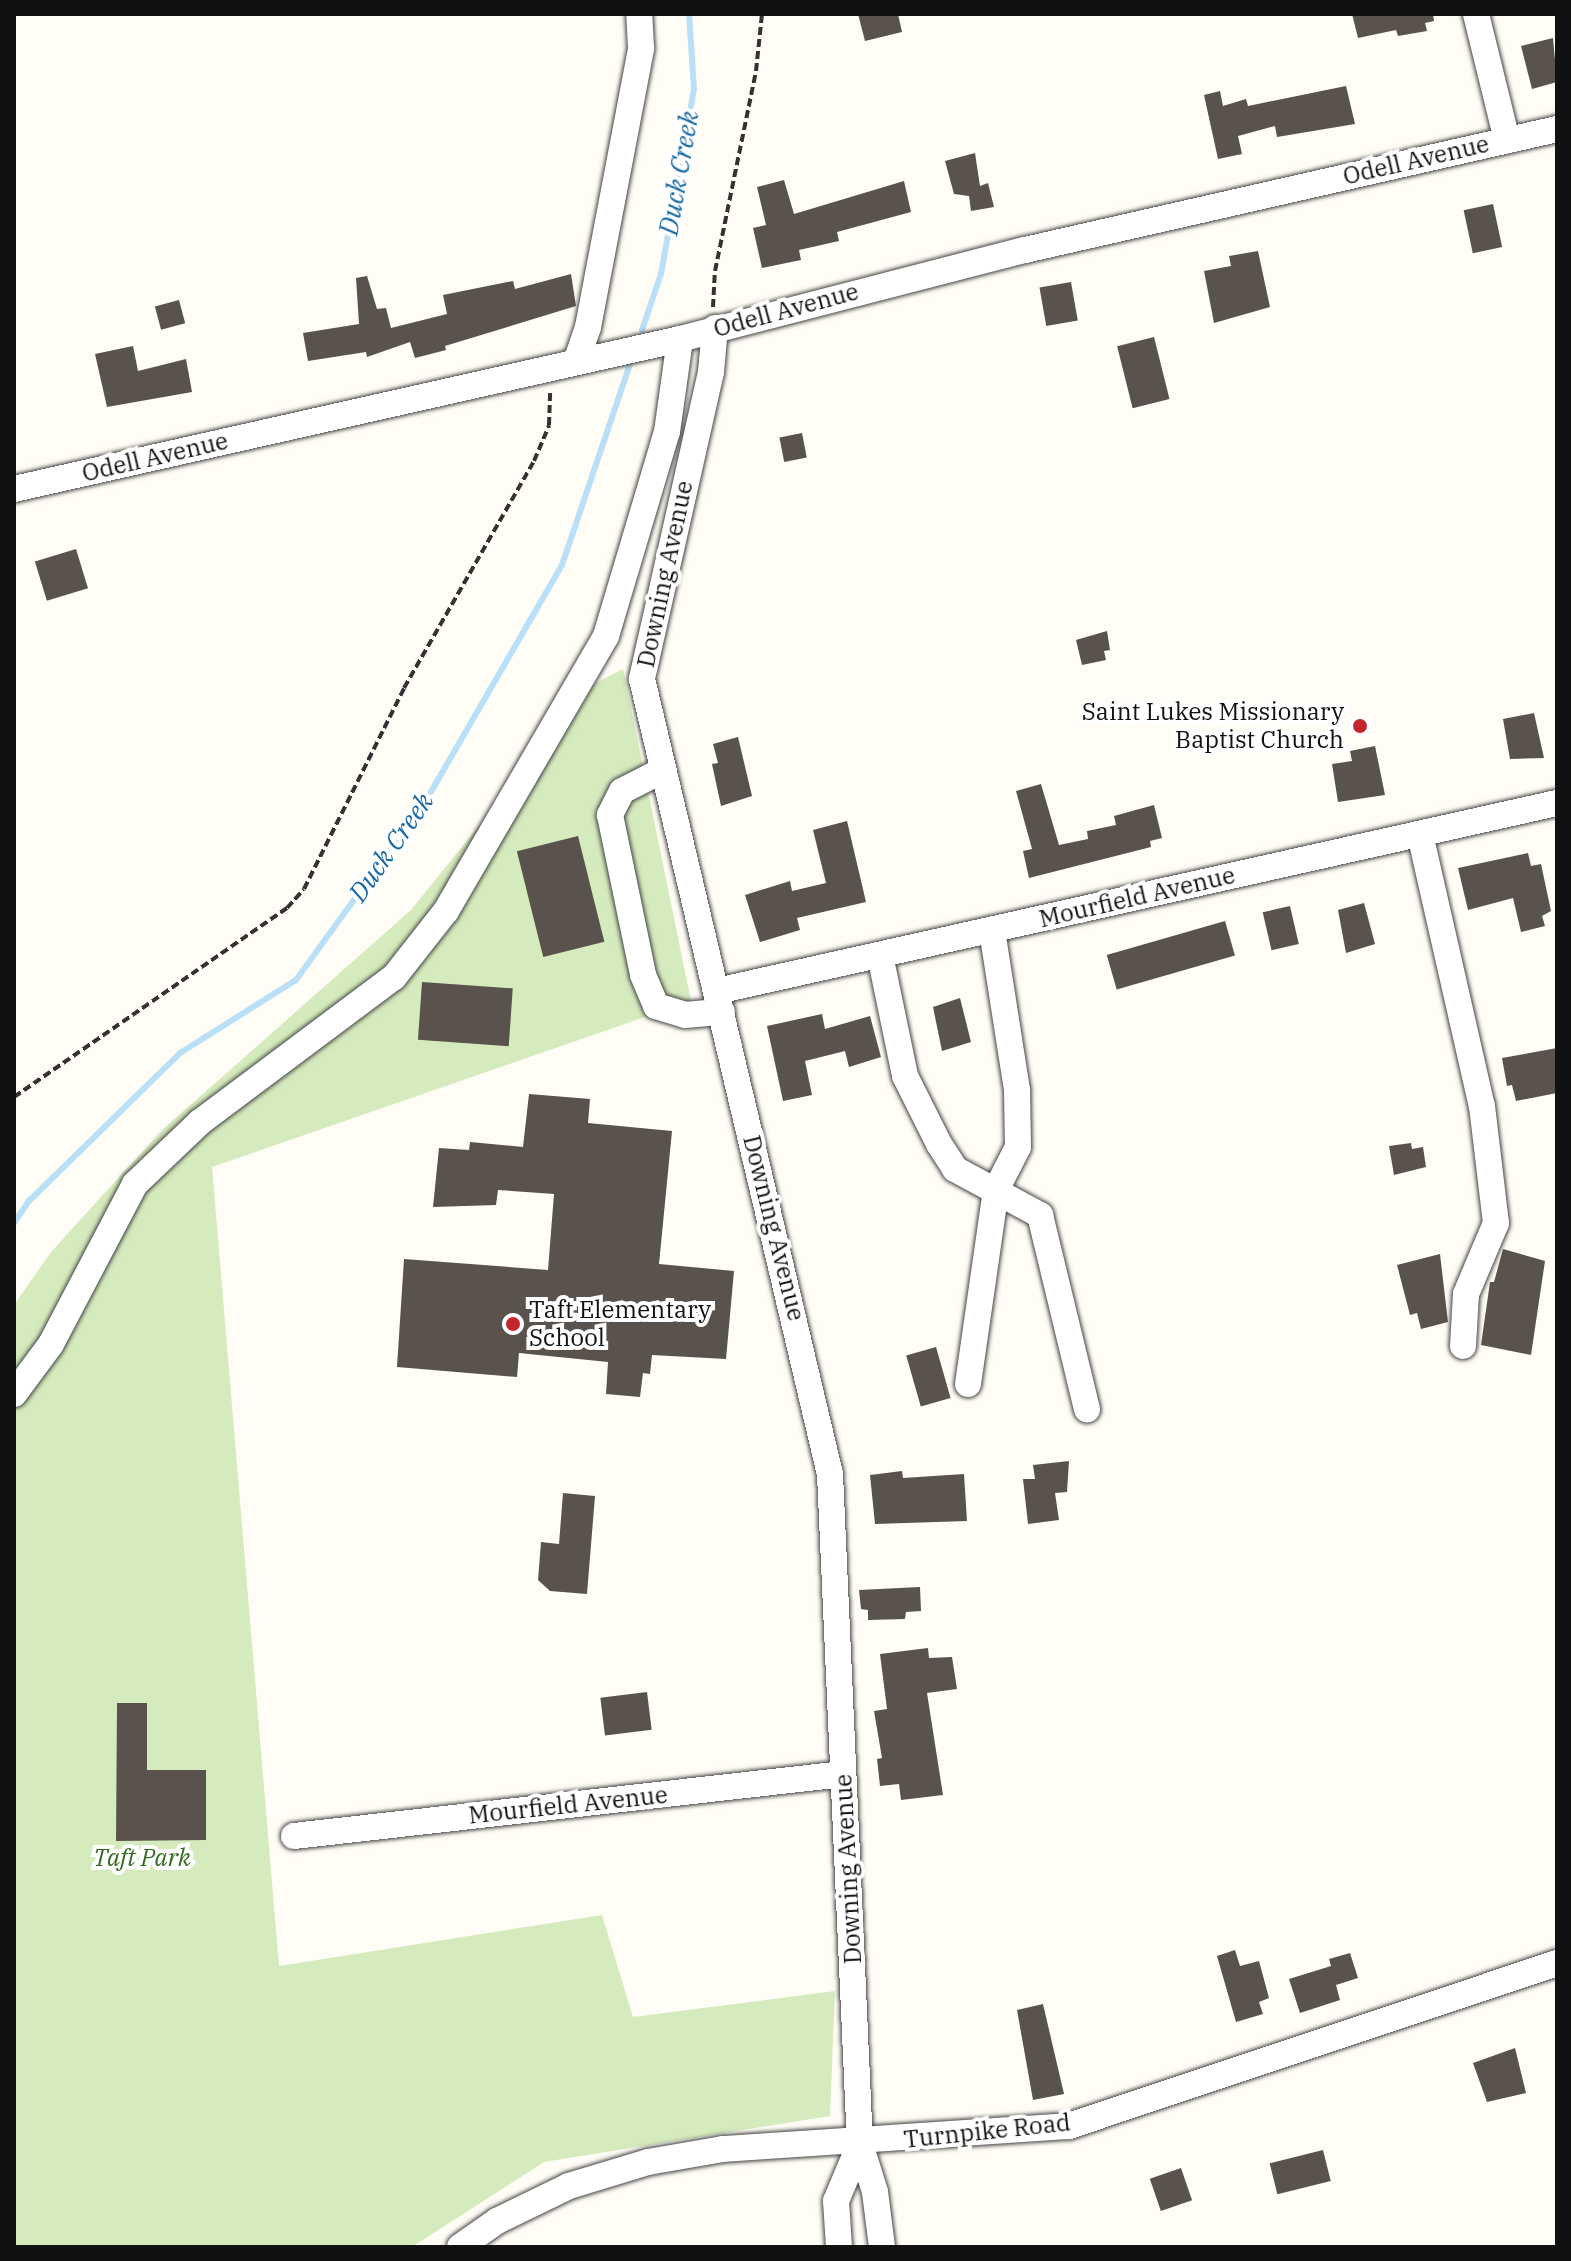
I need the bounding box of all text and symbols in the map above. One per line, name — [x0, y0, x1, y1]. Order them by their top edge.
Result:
water label: Duck Creek — [653, 108, 705, 238]
street label: Odell Avenue — [1340, 129, 1492, 191]
street label: Odell Avenue — [710, 277, 862, 343]
street label: Odell Avenue — [79, 426, 231, 488]
street label: Downing Avenue — [631, 478, 699, 670]
place label: Saint Lukes Missionary Baptist Church — [1082, 698, 1344, 754]
marker: Saint Lukes Missionary Baptist Church — [1351, 717, 1369, 735]
water label: Duck Creek — [342, 787, 440, 907]
street label: Mourfield Avenue — [1036, 860, 1238, 934]
street label: Downing Avenue — [737, 1132, 811, 1324]
place label: Taft Elementary School — [529, 1296, 711, 1352]
marker: Taft Elementary School — [504, 1315, 522, 1333]
street label: Downing Avenue — [829, 1773, 867, 1965]
street label: Mourfield Avenue — [467, 1780, 669, 1830]
park label: Taft Park — [93, 1844, 191, 1872]
street label: Turnpike Road — [902, 2108, 1072, 2154]

